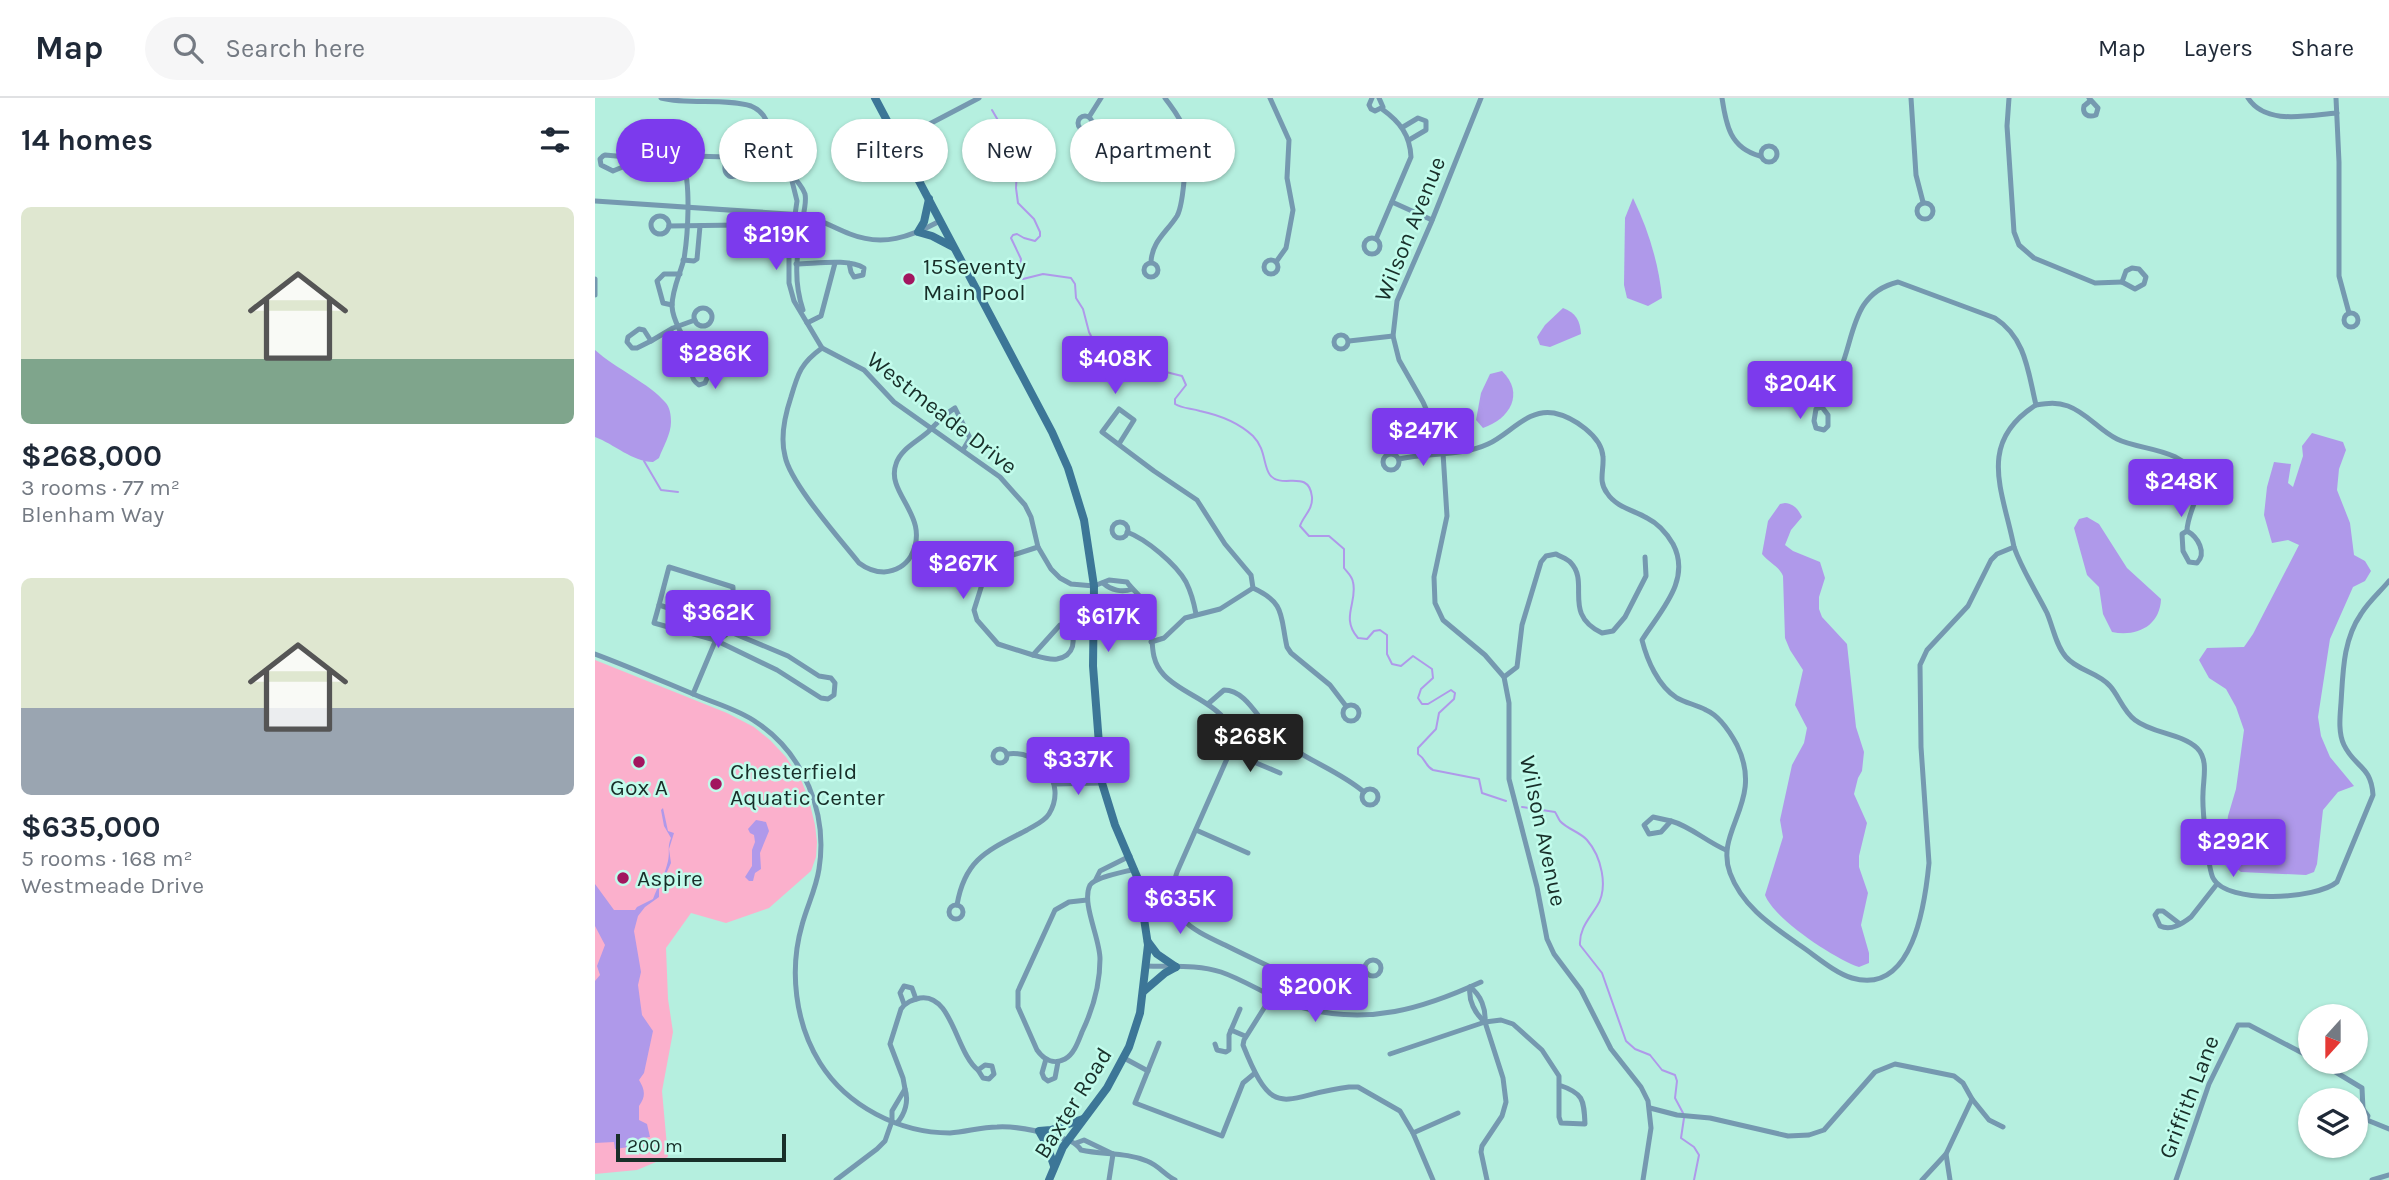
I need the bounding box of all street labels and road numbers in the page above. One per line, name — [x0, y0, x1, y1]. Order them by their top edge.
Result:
street label: Wilson Avenue — [1369, 153, 1451, 305]
street label: Westmeade Drive — [862, 346, 1022, 480]
street label: Wilson Avenue — [1514, 753, 1572, 909]
street label: Griffith Lane — [2153, 1032, 2225, 1162]
street label: Baxter Road — [1028, 1042, 1118, 1164]

